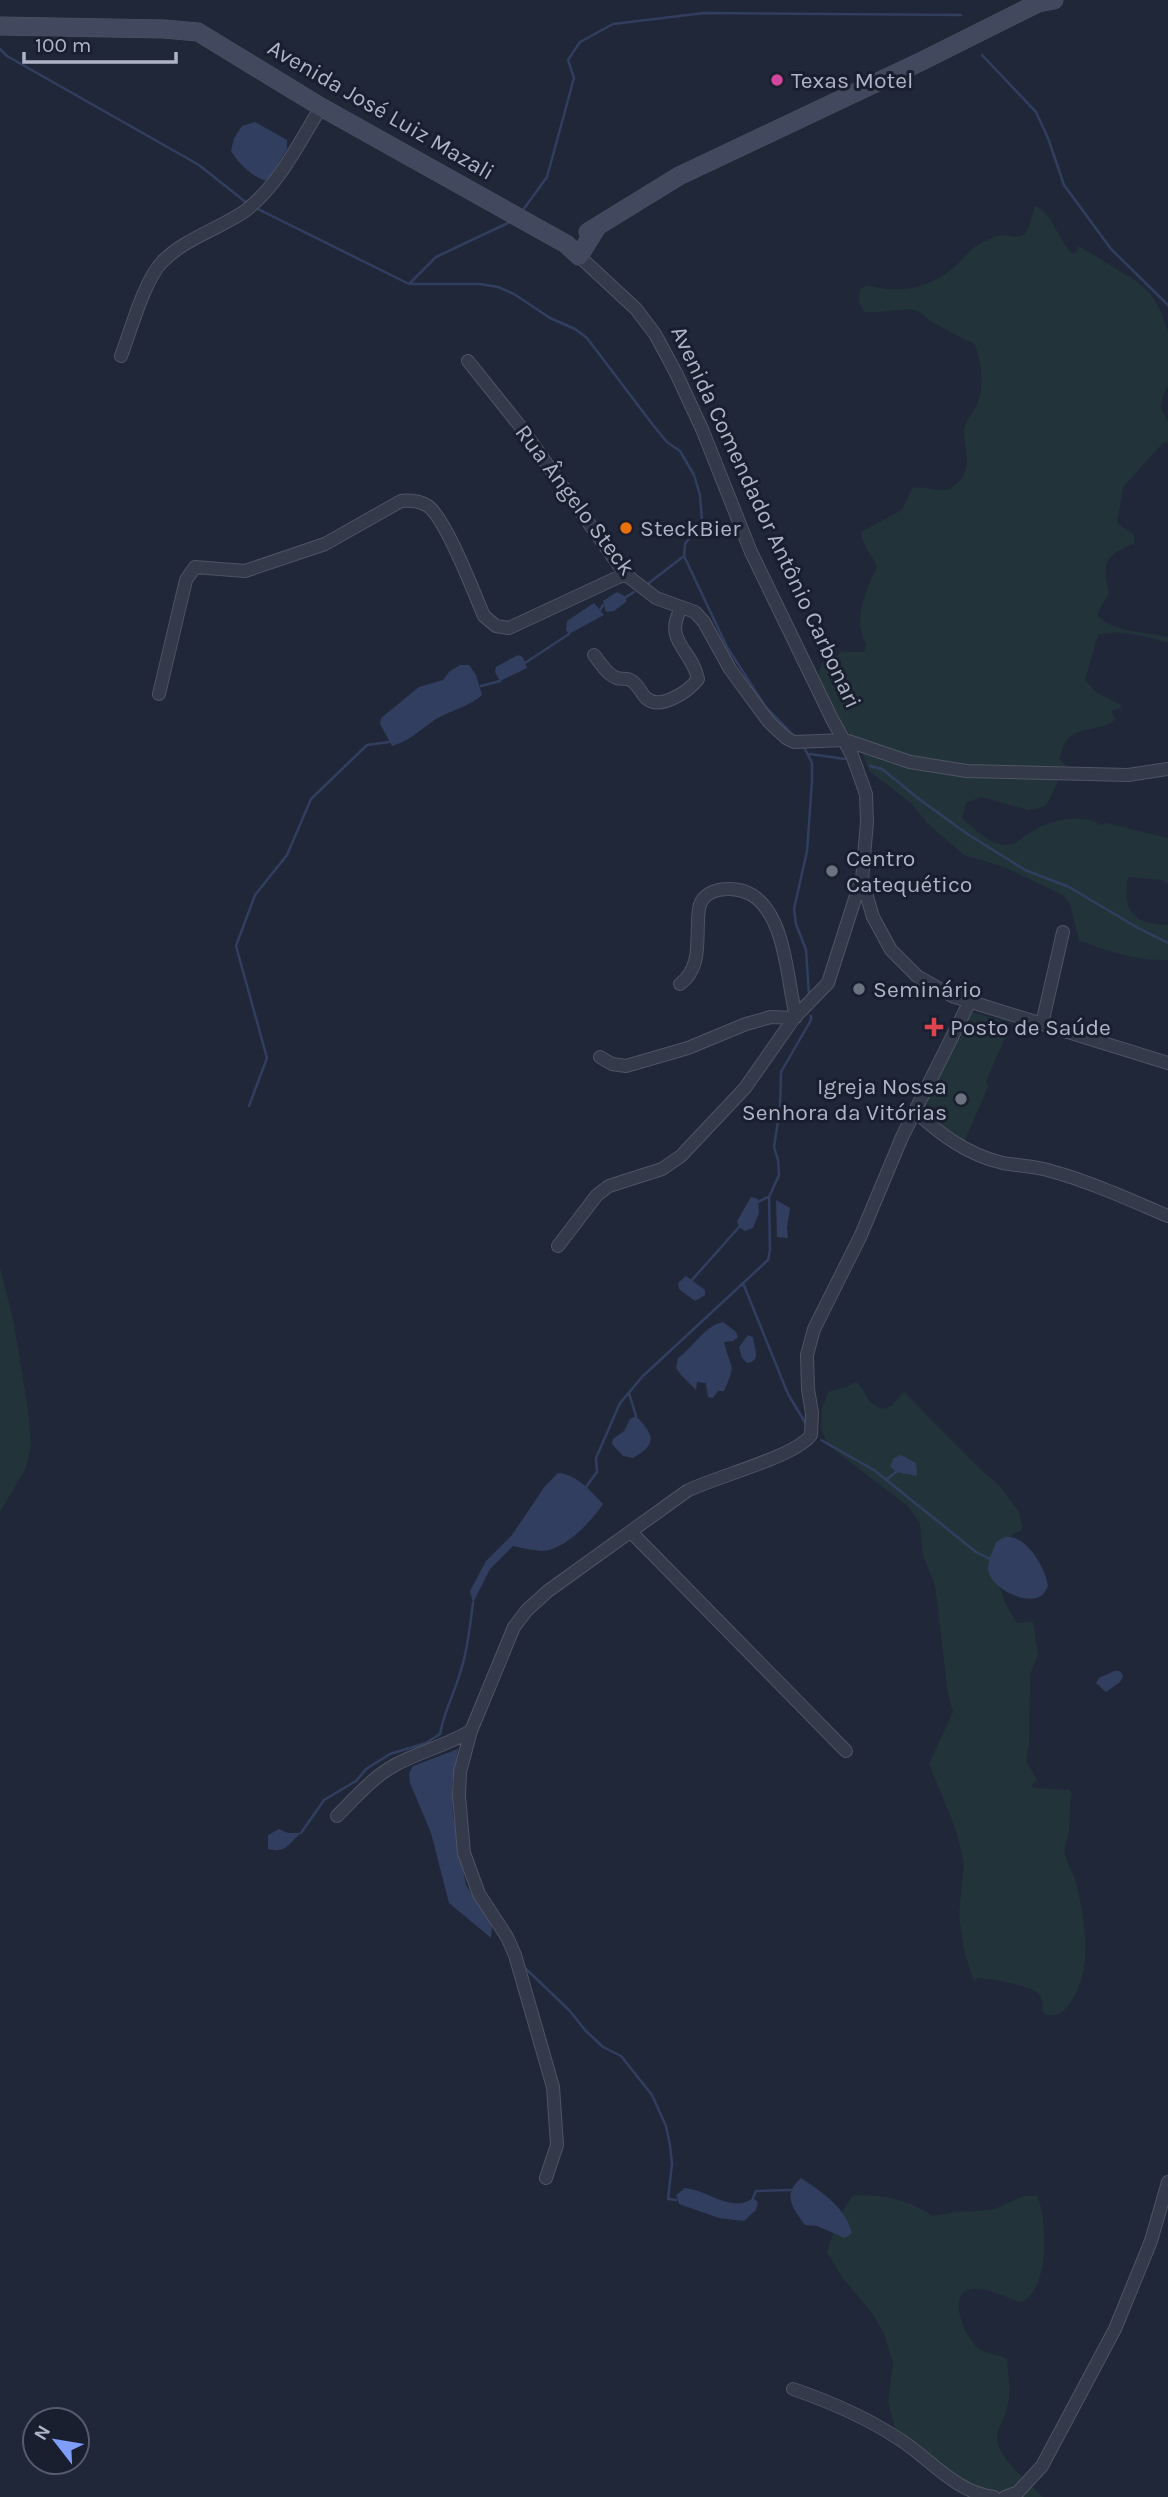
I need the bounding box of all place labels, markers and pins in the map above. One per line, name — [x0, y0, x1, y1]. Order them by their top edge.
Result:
place label: Texas Motel — [791, 67, 914, 94]
marker: Texas Motel — [769, 72, 785, 88]
place label: SteckBier — [640, 515, 741, 542]
marker: SteckBier — [618, 520, 634, 536]
place label: Centro Catequético — [846, 845, 972, 898]
marker: Centro Catequético — [824, 863, 840, 879]
place label: Seminário — [873, 976, 981, 1003]
marker: Seminário — [851, 981, 867, 997]
place label: Posto de Saúde — [950, 1014, 1111, 1041]
marker: Posto de Saúde — [924, 1017, 944, 1037]
place label: Igreja Nossa Senhora da Vitórias — [742, 1073, 947, 1126]
marker: Igreja Nossa Senhora da Vitórias — [953, 1091, 969, 1107]

